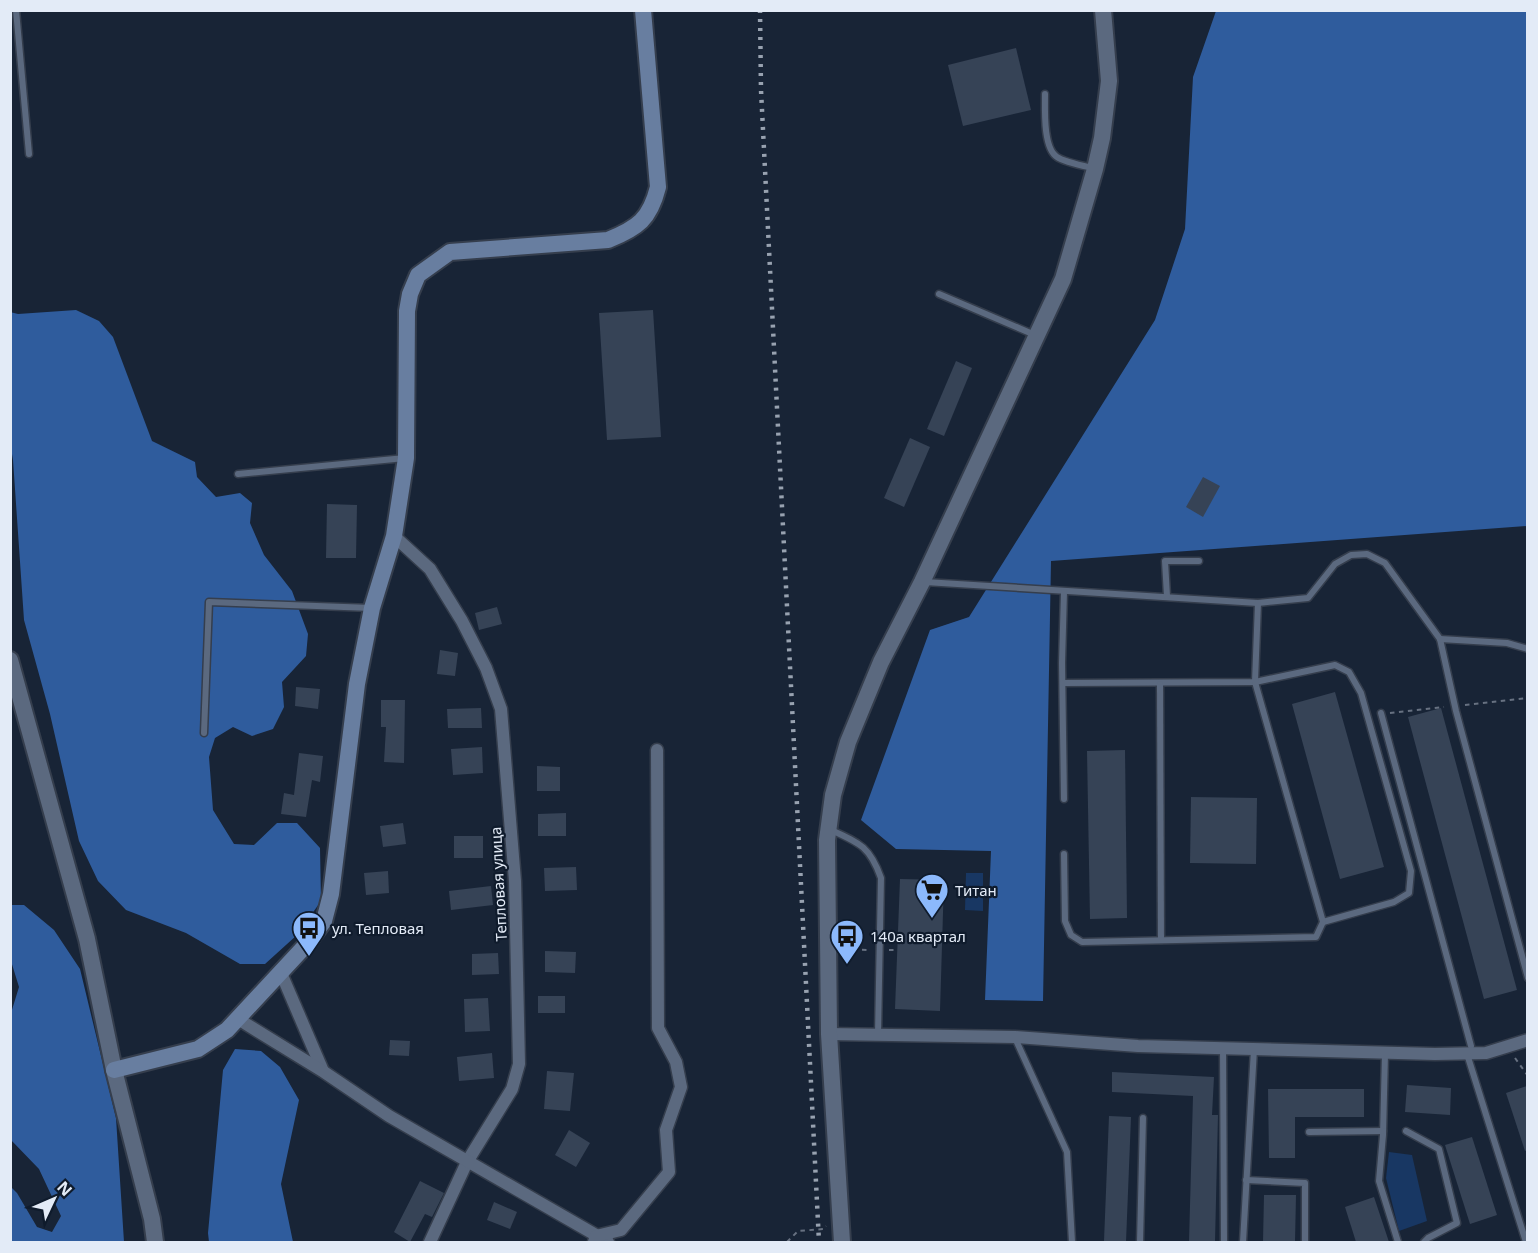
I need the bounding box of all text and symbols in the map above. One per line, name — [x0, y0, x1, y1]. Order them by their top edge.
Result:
street label: Тепловая улица — [485, 826, 511, 942]
supermarket icon: Титан — [914, 872, 950, 919]
place label: Титан — [955, 880, 997, 900]
bus stop icon: ул. Тепловая — [291, 910, 327, 957]
place label: ул. Тепловая — [332, 918, 424, 938]
bus stop icon: 140а квартал — [829, 918, 865, 965]
place label: 140а квартал — [870, 926, 966, 946]
north arrow — [24, 1169, 84, 1229]
text: N — [52, 1176, 77, 1201]

